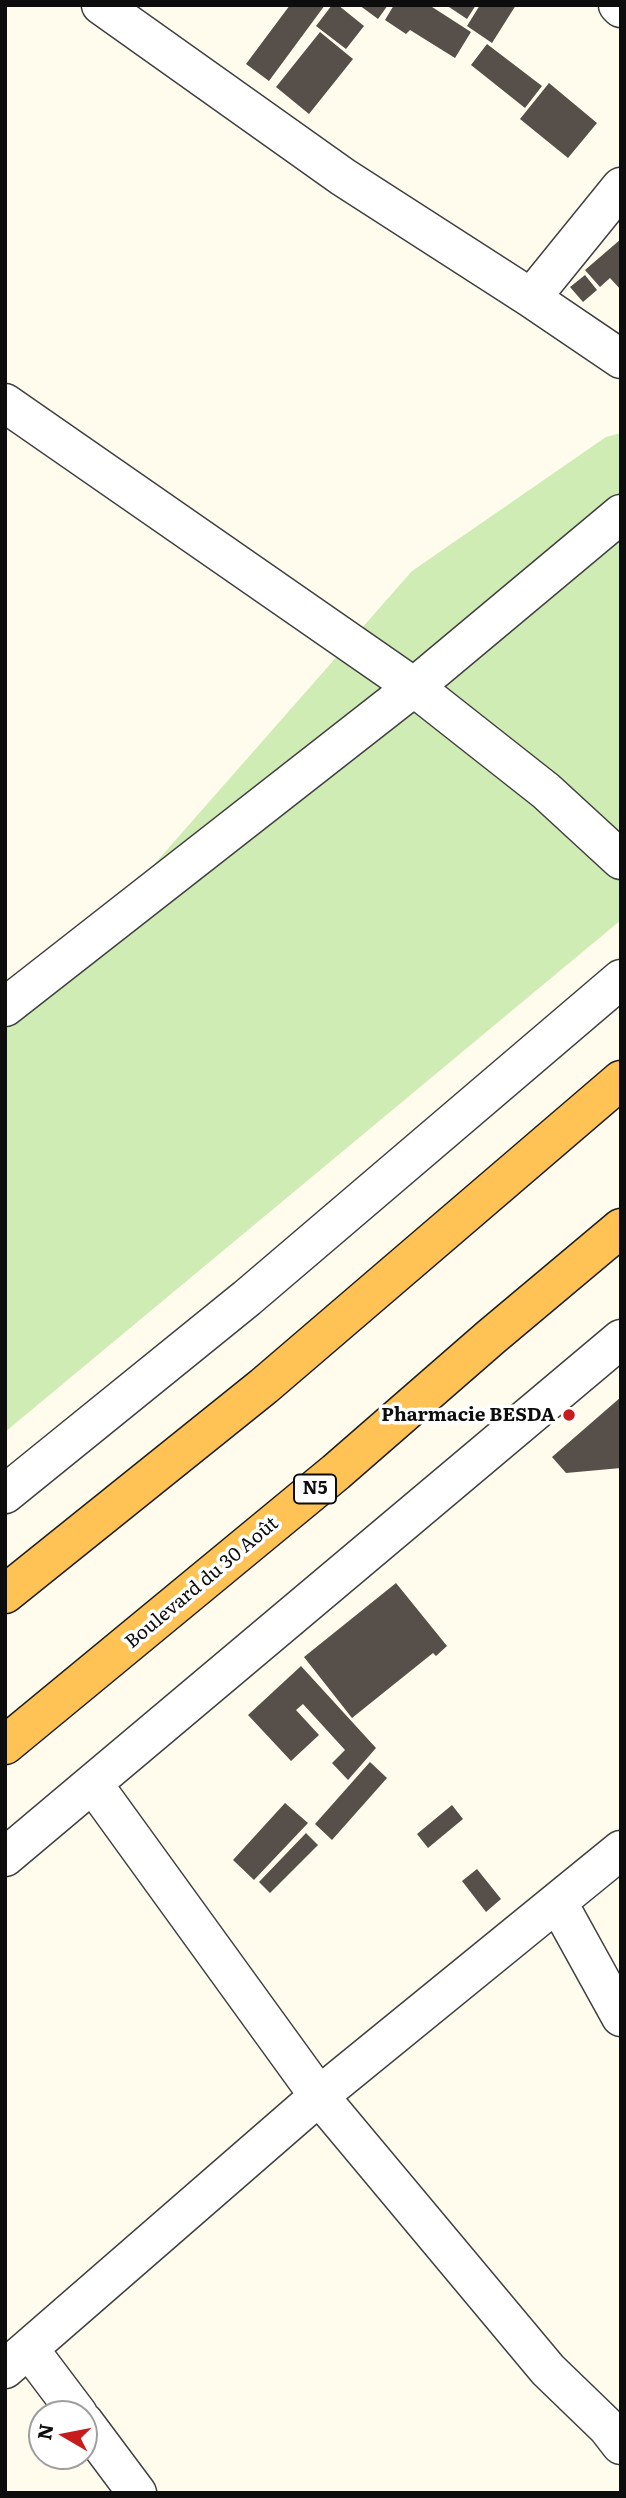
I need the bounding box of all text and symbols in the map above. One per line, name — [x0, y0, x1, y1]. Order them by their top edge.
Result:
place label: Pharmacie BESDA — [381, 1404, 555, 1426]
marker: Pharmacie BESDA — [561, 1407, 577, 1423]
road number: N5 — [294, 1474, 336, 1504]
street label: Boulevard du 30 Août — [121, 1512, 283, 1654]
north arrow — [28, 2400, 98, 2470]
text: N — [29, 2421, 59, 2442]

